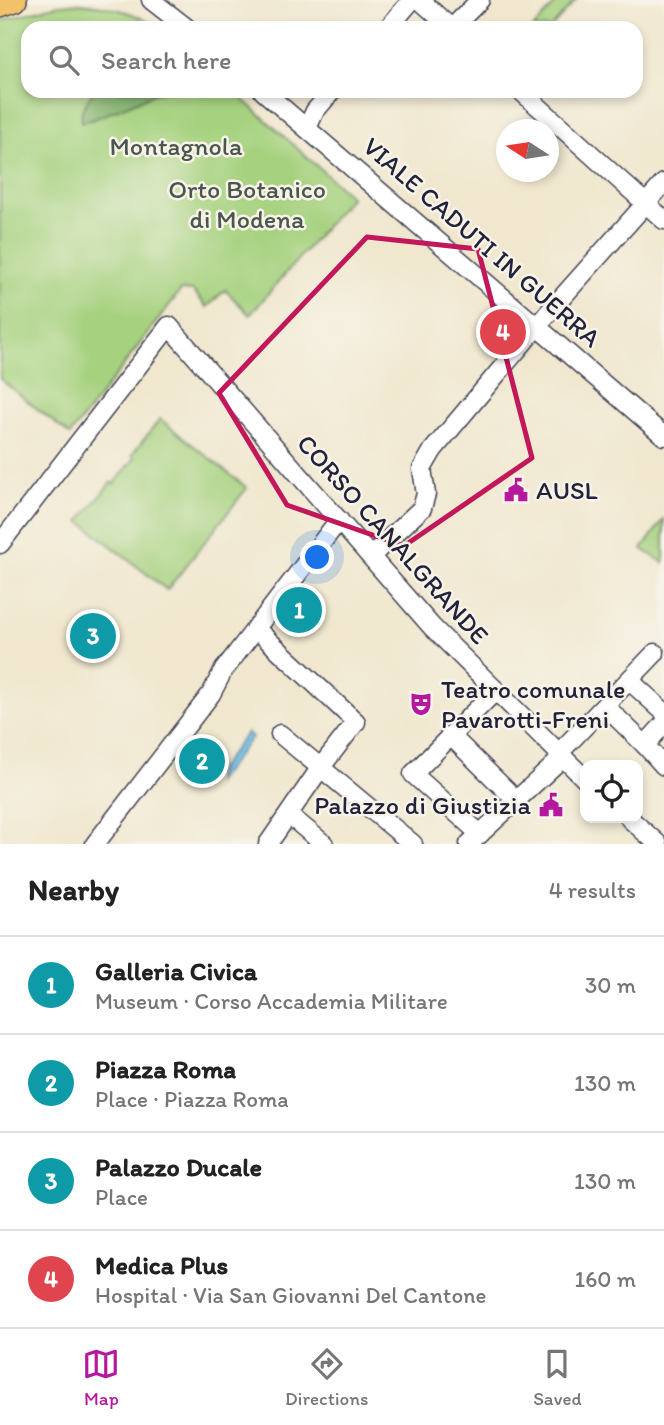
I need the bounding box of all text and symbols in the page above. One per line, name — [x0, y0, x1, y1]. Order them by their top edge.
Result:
search box — [21, 21, 643, 98]
icon: search — [45, 41, 83, 79]
text: Search here — [101, 44, 231, 76]
north arrow — [496, 119, 559, 182]
park label: Montagnola — [109, 130, 243, 162]
street label: VIALE CADUTI IN GUERRA — [357, 130, 608, 354]
park label: Orto Botanico di Modena — [168, 173, 326, 235]
pin: 4 — [480, 306, 526, 358]
street label: CORSO CANALGRANDE — [290, 427, 496, 651]
place label: AUSL — [536, 474, 598, 506]
public building icon: AUSL — [502, 476, 530, 504]
your location — [300, 540, 334, 574]
pin: 1 — [276, 584, 322, 636]
pin: 3 — [70, 610, 116, 662]
place label: Teatro comunale Pavarotti-Freni — [441, 673, 626, 735]
theatre icon: Teatro comunale Pavarotti-Freni — [407, 690, 435, 718]
pin: 2 — [179, 735, 225, 787]
map controls — [580, 760, 643, 823]
button: locate — [580, 760, 643, 823]
place label: Palazzo di Giustizia — [314, 789, 531, 821]
public building icon: Palazzo di Giustizia — [537, 791, 565, 819]
text: Nearby — [28, 871, 119, 908]
text: 4 results — [549, 876, 636, 904]
text: Galleria Civica — [95, 955, 257, 987]
text: 1 — [46, 971, 56, 999]
text: 30 m — [585, 971, 636, 999]
text: Museum · Corso Accademia Militare — [95, 987, 448, 1015]
text: Piazza Roma — [95, 1053, 236, 1085]
text: 2 — [45, 1069, 57, 1097]
text: 130 m — [574, 1069, 636, 1097]
text: Place · Piazza Roma — [95, 1085, 289, 1113]
text: Palazzo Ducale — [95, 1151, 262, 1183]
text: 3 — [45, 1167, 57, 1195]
text: 130 m — [574, 1167, 636, 1195]
text: Place — [95, 1183, 148, 1211]
text: Medica Plus — [95, 1249, 228, 1281]
text: 4 — [44, 1265, 58, 1293]
text: 160 m — [574, 1265, 636, 1293]
text: Hospital · Via San Giovanni Del Cantone — [95, 1281, 486, 1309]
tab: Map — [82, 1345, 120, 1410]
tab: Directions — [285, 1345, 369, 1410]
tab: Saved — [533, 1345, 582, 1410]

